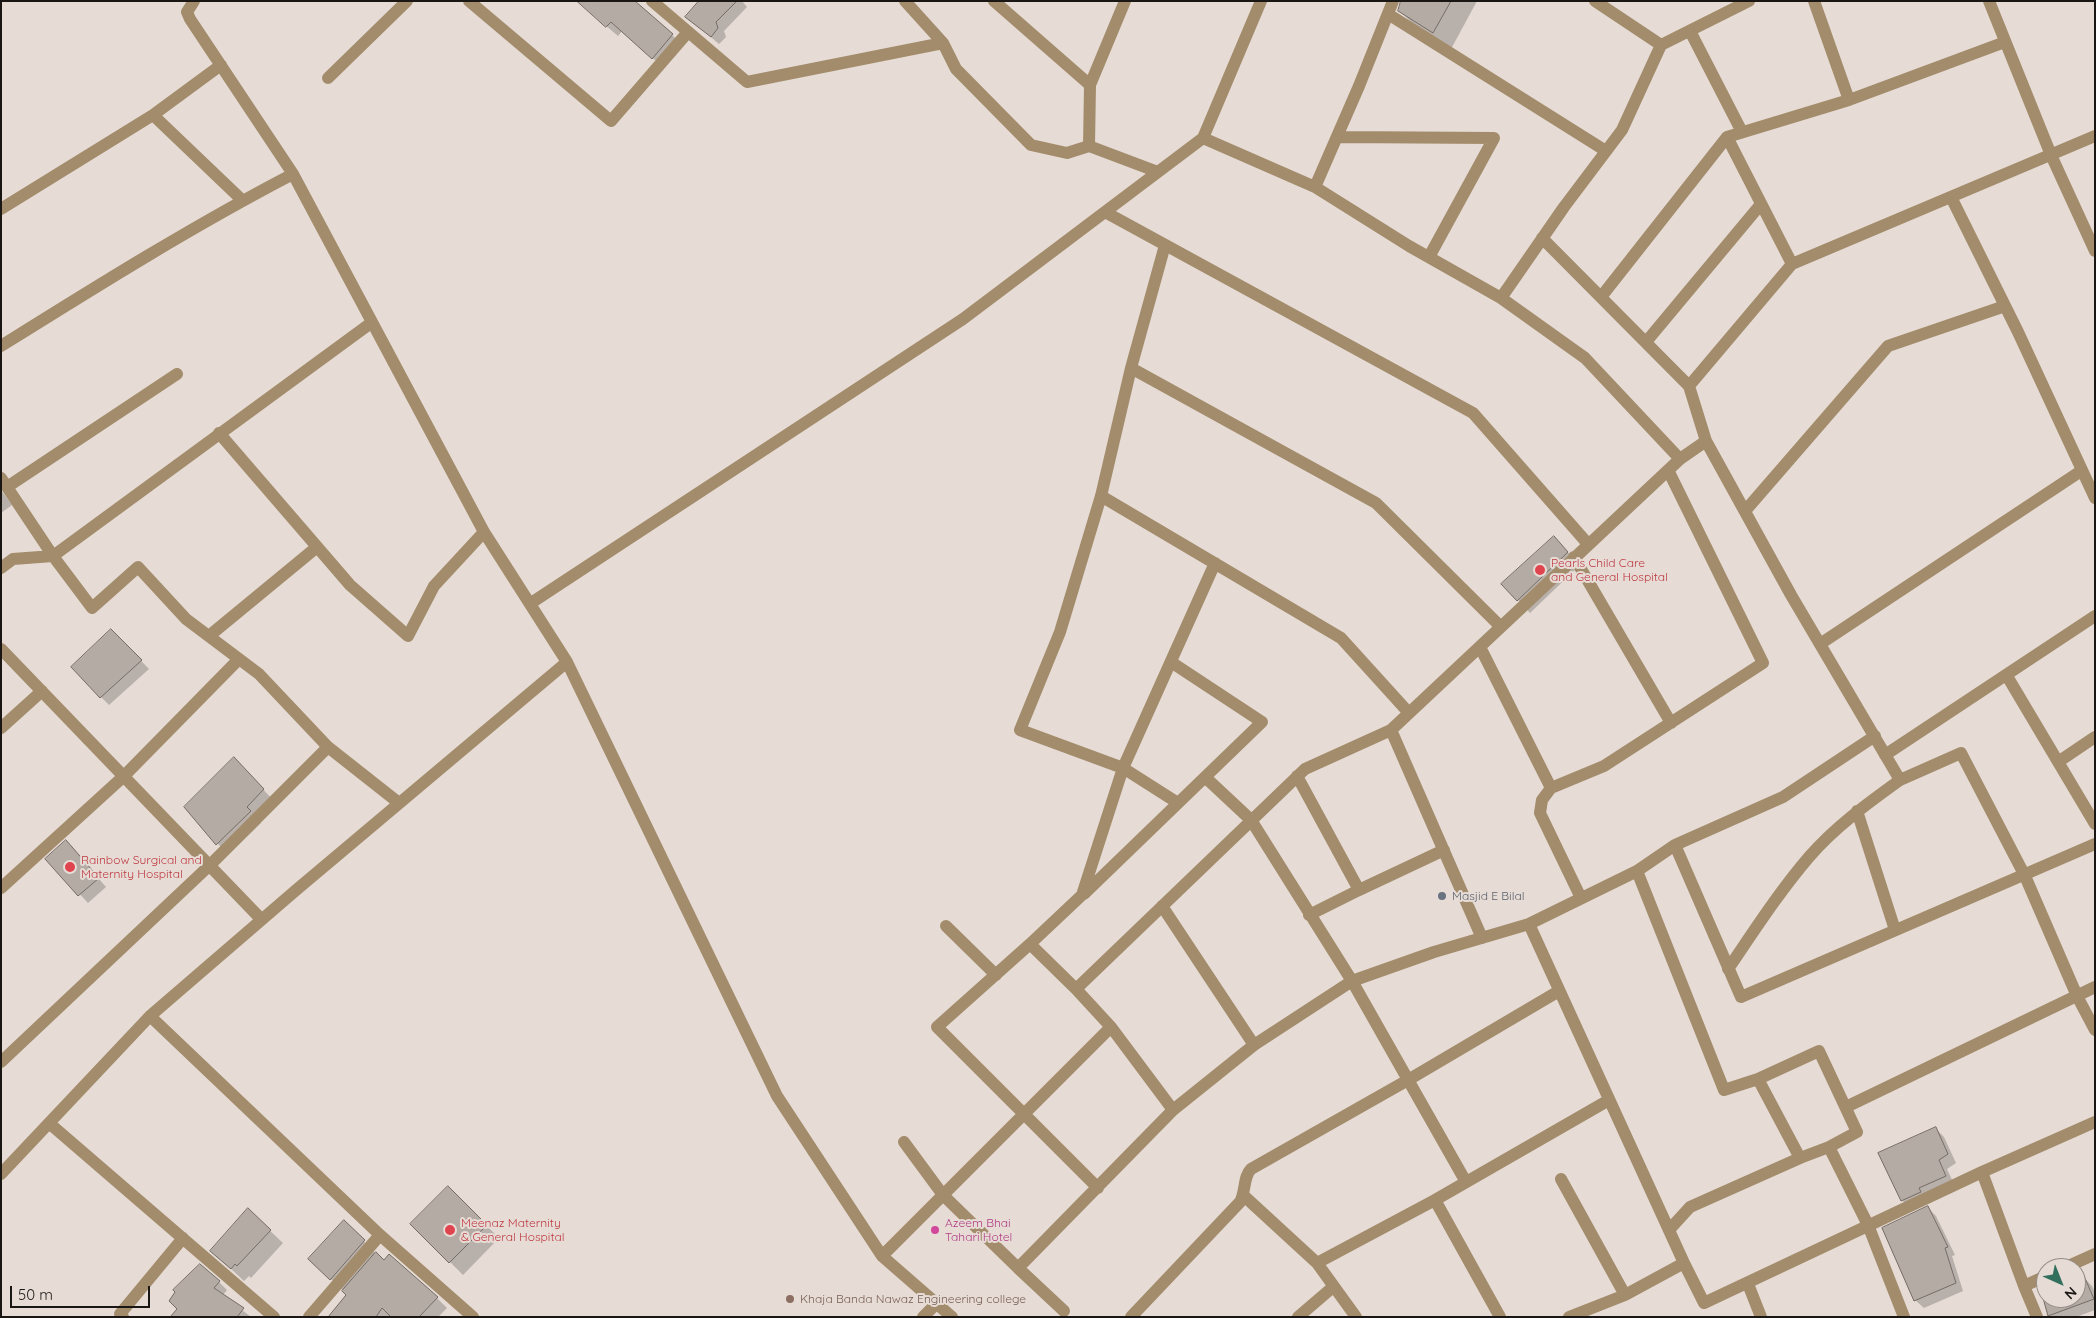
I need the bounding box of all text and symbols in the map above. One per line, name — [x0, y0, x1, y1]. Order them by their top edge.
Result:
place label: Pearls Child Care and General Hospital — [1551, 556, 1668, 584]
marker: Pearls Child Care and General Hospital — [1533, 563, 1547, 577]
place label: Rainbow Surgical and Maternity Hospital — [81, 853, 202, 881]
marker: Rainbow Surgical and Maternity Hospital — [63, 860, 77, 874]
place label: Masjid E Bilal — [1452, 889, 1524, 903]
marker: Masjid E Bilal — [1436, 890, 1448, 902]
place label: Meenaz Maternity & General Hospital — [461, 1216, 564, 1244]
place label: Azeem Bhai Tahari Hotel — [945, 1216, 1012, 1244]
marker: Meenaz Maternity & General Hospital — [443, 1223, 457, 1237]
marker: Azeem Bhai Tahari Hotel — [929, 1224, 941, 1236]
north arrow — [2036, 1258, 2086, 1308]
scale bar — [12, 1276, 152, 1308]
text: N — [2061, 1283, 2081, 1303]
text: 50 m — [18, 1285, 53, 1304]
place label: Khaja Banda Nawaz Engineering college — [800, 1292, 1026, 1306]
marker: Khaja Banda Nawaz Engineering college — [784, 1293, 796, 1305]

